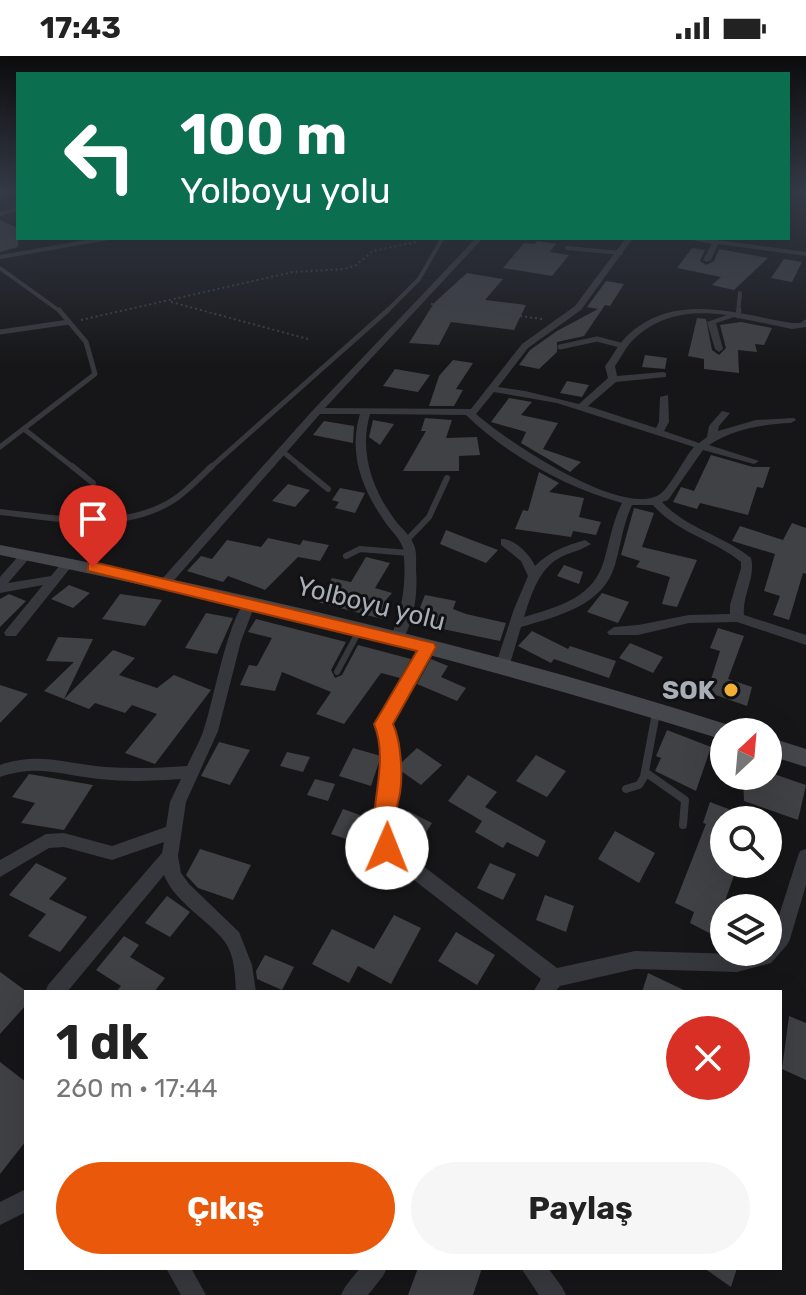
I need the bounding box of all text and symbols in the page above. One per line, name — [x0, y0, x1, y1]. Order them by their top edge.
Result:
text: 17:43 — [40, 10, 121, 46]
text: 100 m — [180, 102, 347, 168]
icon: left — [48, 104, 152, 208]
text: Yolboyu yolu — [180, 169, 391, 212]
pin — [59, 485, 127, 567]
icon: arrive — [71, 497, 115, 541]
street label: Yolboyu yolu — [293, 571, 449, 637]
place label: SOK — [662, 675, 715, 706]
marker: SOK — [722, 681, 740, 699]
north arrow — [710, 718, 782, 790]
map controls — [710, 718, 782, 966]
position arrow — [345, 806, 429, 890]
button: search — [710, 806, 782, 878]
button: layers — [710, 894, 782, 966]
text: 1 dk — [56, 1014, 148, 1071]
button: close — [666, 1016, 750, 1100]
text: 260 m · 17:44 — [56, 1073, 218, 1104]
button: Çıkış — [56, 1162, 395, 1254]
button: Paylaş — [411, 1162, 750, 1254]

